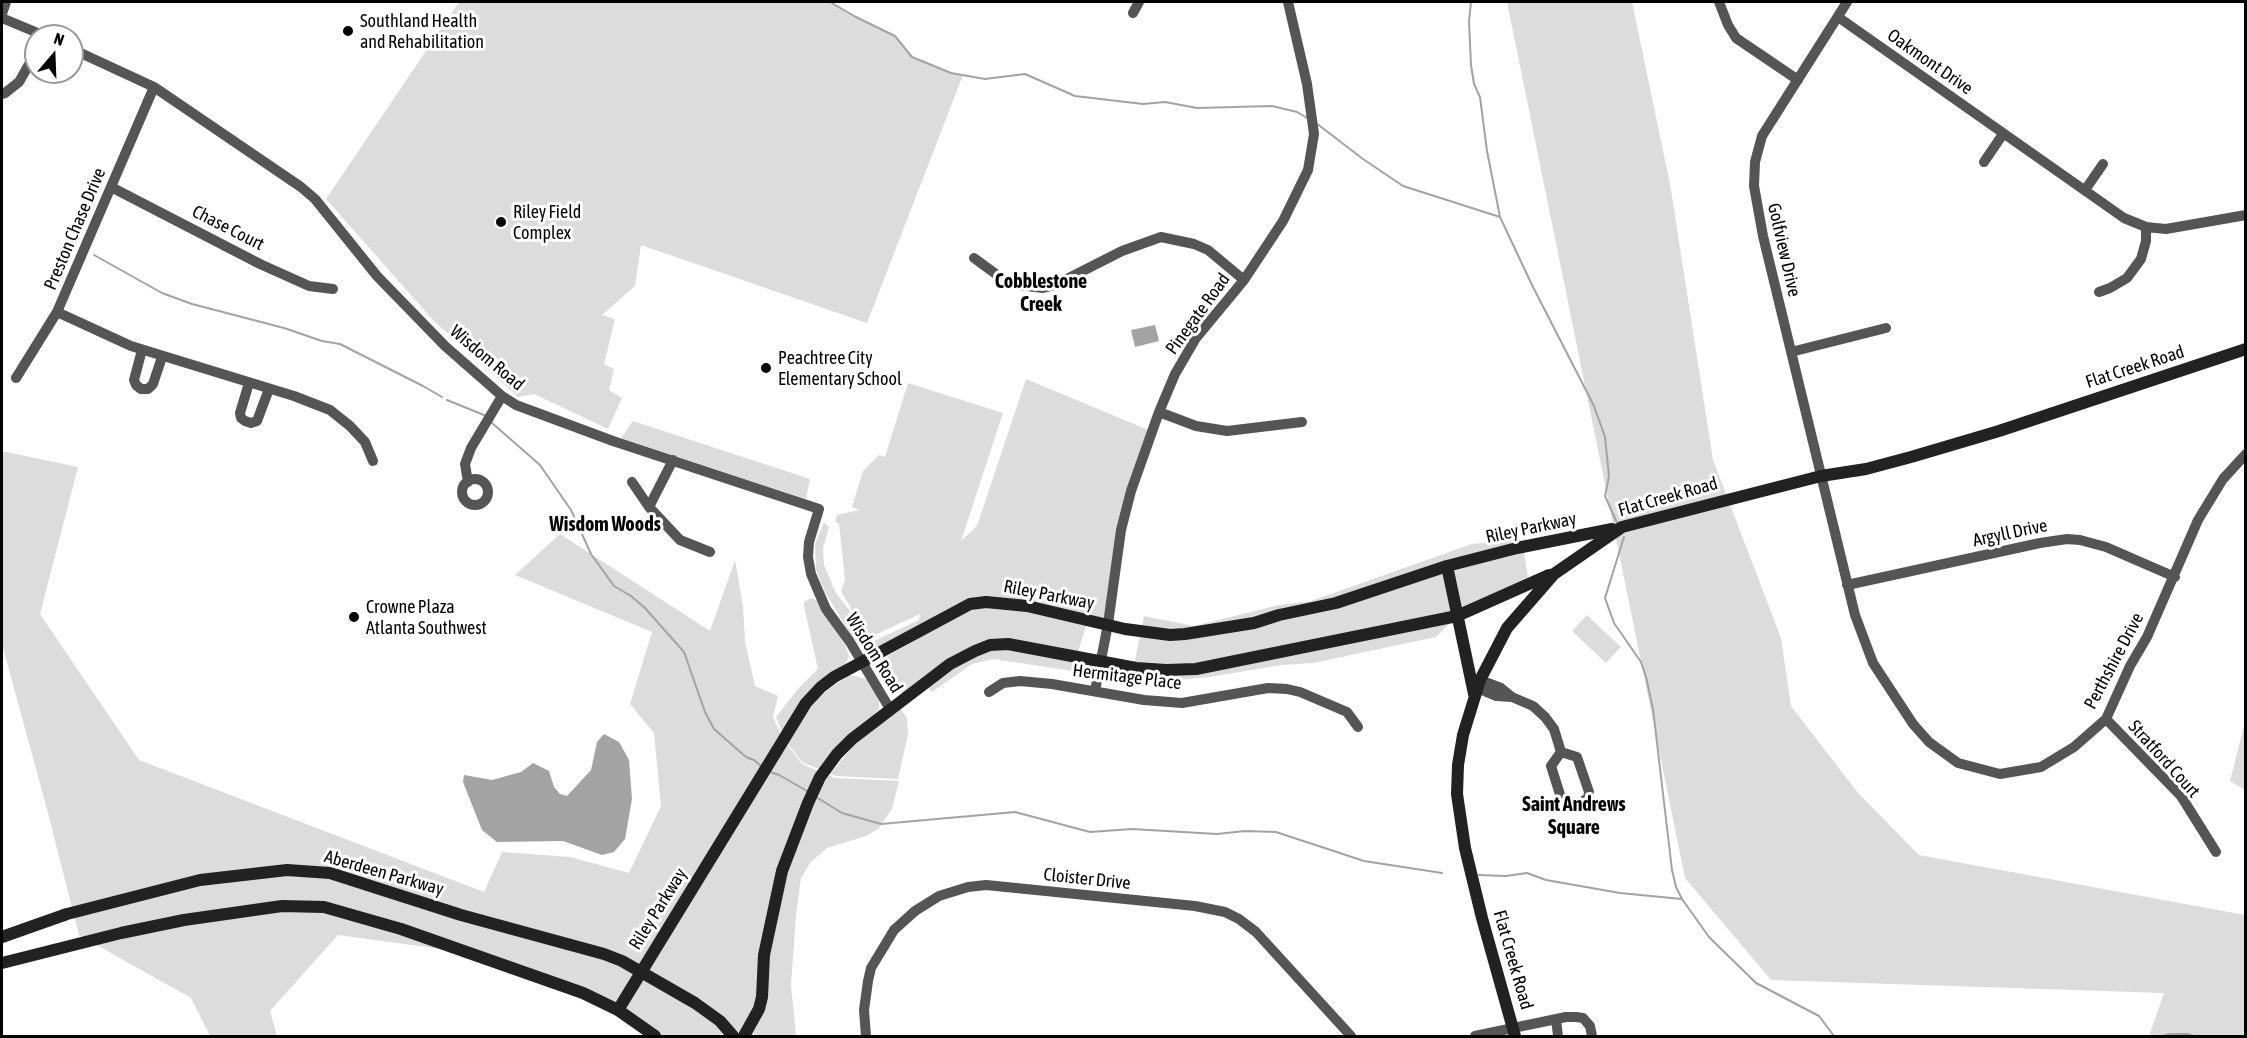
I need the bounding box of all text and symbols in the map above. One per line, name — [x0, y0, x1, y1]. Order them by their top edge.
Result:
place label: Southland Health and Rehabilitation — [360, 10, 484, 52]
north arrow — [24, 24, 84, 84]
marker: Southland Health and Rehabilitation — [341, 24, 355, 38]
street label: Oakmont Drive — [1883, 25, 1977, 99]
text: N — [52, 29, 67, 49]
street label: Preston Chase Drive — [40, 165, 110, 293]
street label: Chase Court — [188, 201, 268, 255]
place label: Riley Field Complex — [513, 201, 581, 244]
street label: Golfview Drive — [1763, 201, 1805, 299]
marker: Riley Field Complex — [494, 215, 508, 229]
street label: Pinegate Road — [1161, 269, 1235, 359]
district label: Cobblestone Creek — [995, 270, 1087, 317]
street label: Wisdom Road — [445, 321, 529, 395]
street label: Flat Creek Road — [2083, 341, 2187, 393]
place label: Peachtree City Elementary School — [778, 347, 902, 389]
marker: Peachtree City Elementary School — [759, 361, 773, 375]
street label: Flat Creek Road — [1616, 472, 1720, 522]
street label: Riley Parkway — [1484, 508, 1578, 548]
district label: Wisdom Woods — [549, 513, 661, 537]
street label: Argyll Drive — [1971, 515, 2049, 551]
street label: Riley Parkway — [1002, 576, 1096, 614]
place label: Crowne Plaza Atlanta Southwest — [366, 596, 487, 638]
street label: Wisdom Road — [841, 609, 907, 697]
street label: Perthshire Drive — [2080, 609, 2148, 713]
marker: Crowne Plaza Atlanta Southwest — [347, 610, 361, 624]
street label: Hermitage Place — [1071, 660, 1183, 694]
street label: Stratford Court — [2124, 716, 2204, 802]
district label: Saint Andrews Square — [1522, 793, 1626, 840]
street label: Aberdeen Parkway — [322, 846, 446, 900]
street label: Riley Parkway — [624, 864, 692, 954]
street label: Cloister Drive — [1042, 864, 1132, 894]
street label: Flat Creek Road — [1488, 908, 1538, 1012]

